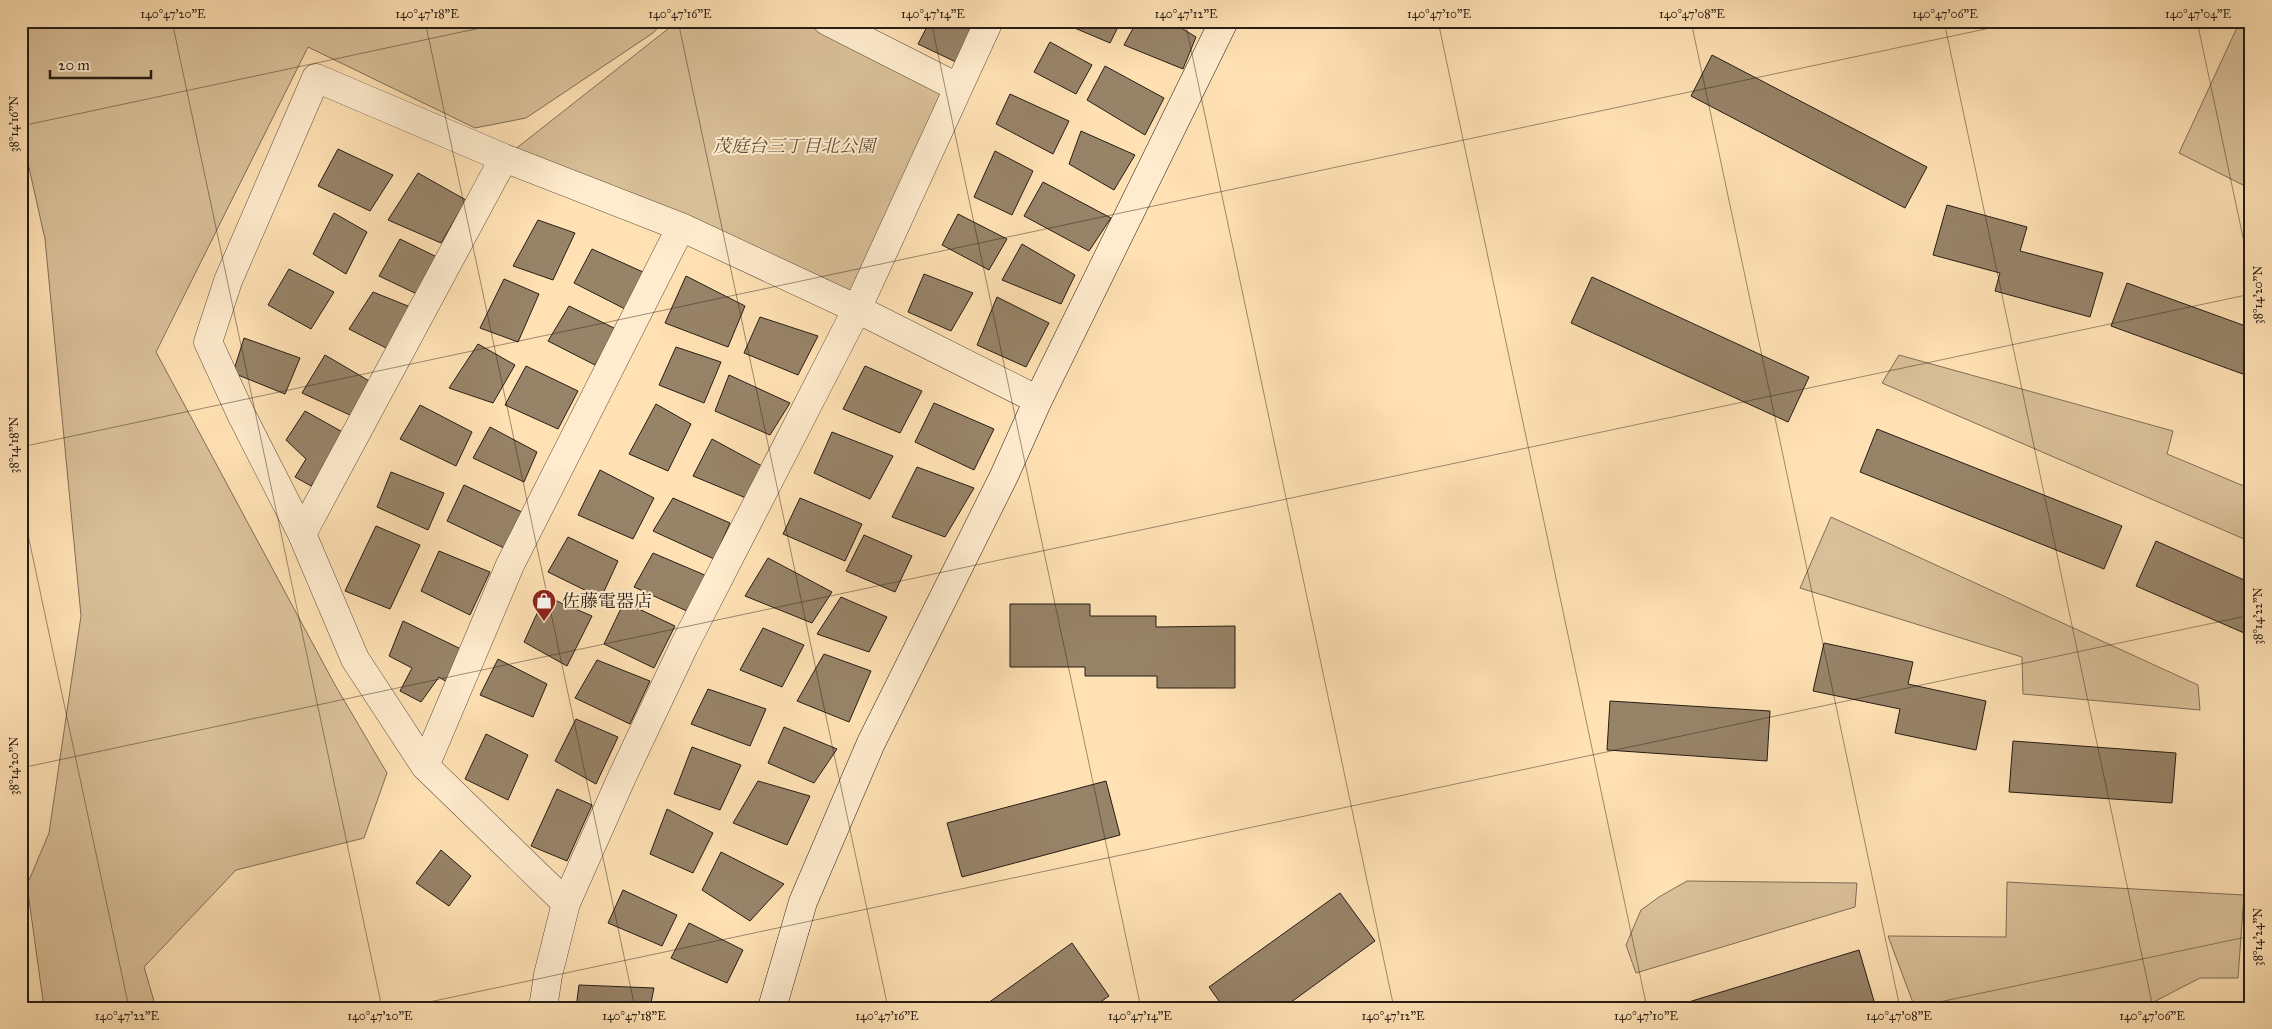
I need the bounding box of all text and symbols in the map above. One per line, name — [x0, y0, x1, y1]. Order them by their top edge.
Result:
text: 140°47'20"E — [140, 7, 206, 21]
text: 140°47'18"E — [395, 7, 459, 21]
text: 140°47'16"E — [648, 7, 712, 21]
text: 140°47'14"E — [901, 7, 965, 21]
text: 140°47'12"E — [1154, 7, 1218, 21]
text: 140°47'10"E — [1407, 7, 1471, 21]
text: 140°47'08"E — [1659, 7, 1725, 21]
text: 140°47'06"E — [1912, 7, 1978, 21]
text: 140°47'04"E — [2165, 7, 2231, 21]
scale bar — [50, 48, 151, 80]
text: 20 m — [58, 56, 90, 74]
text: 38°14'16"N — [7, 96, 21, 152]
park label: 茂庭台三丁目北公園 — [713, 135, 878, 157]
text: 38°14'20"N — [2251, 266, 2265, 324]
text: 38°14'18"N — [7, 417, 21, 473]
text: 38°14'22"N — [2251, 587, 2265, 645]
shop icon: 佐藤電器店 — [531, 588, 557, 622]
place label: 佐藤電器店 — [562, 590, 652, 612]
text: 38°14'20"N — [7, 737, 21, 795]
text: 38°14'24"N — [2251, 908, 2265, 966]
text: 140°47'22"E — [95, 1009, 160, 1023]
text: 140°47'20"E — [347, 1009, 413, 1023]
text: 140°47'18"E — [602, 1009, 666, 1023]
text: 140°47'16"E — [855, 1009, 919, 1023]
text: 140°47'14"E — [1108, 1009, 1172, 1023]
text: 140°47'12"E — [1361, 1009, 1425, 1023]
text: 140°47'10"E — [1614, 1009, 1678, 1023]
text: 140°47'08"E — [1866, 1009, 1932, 1023]
text: 140°47'06"E — [2119, 1009, 2185, 1023]

